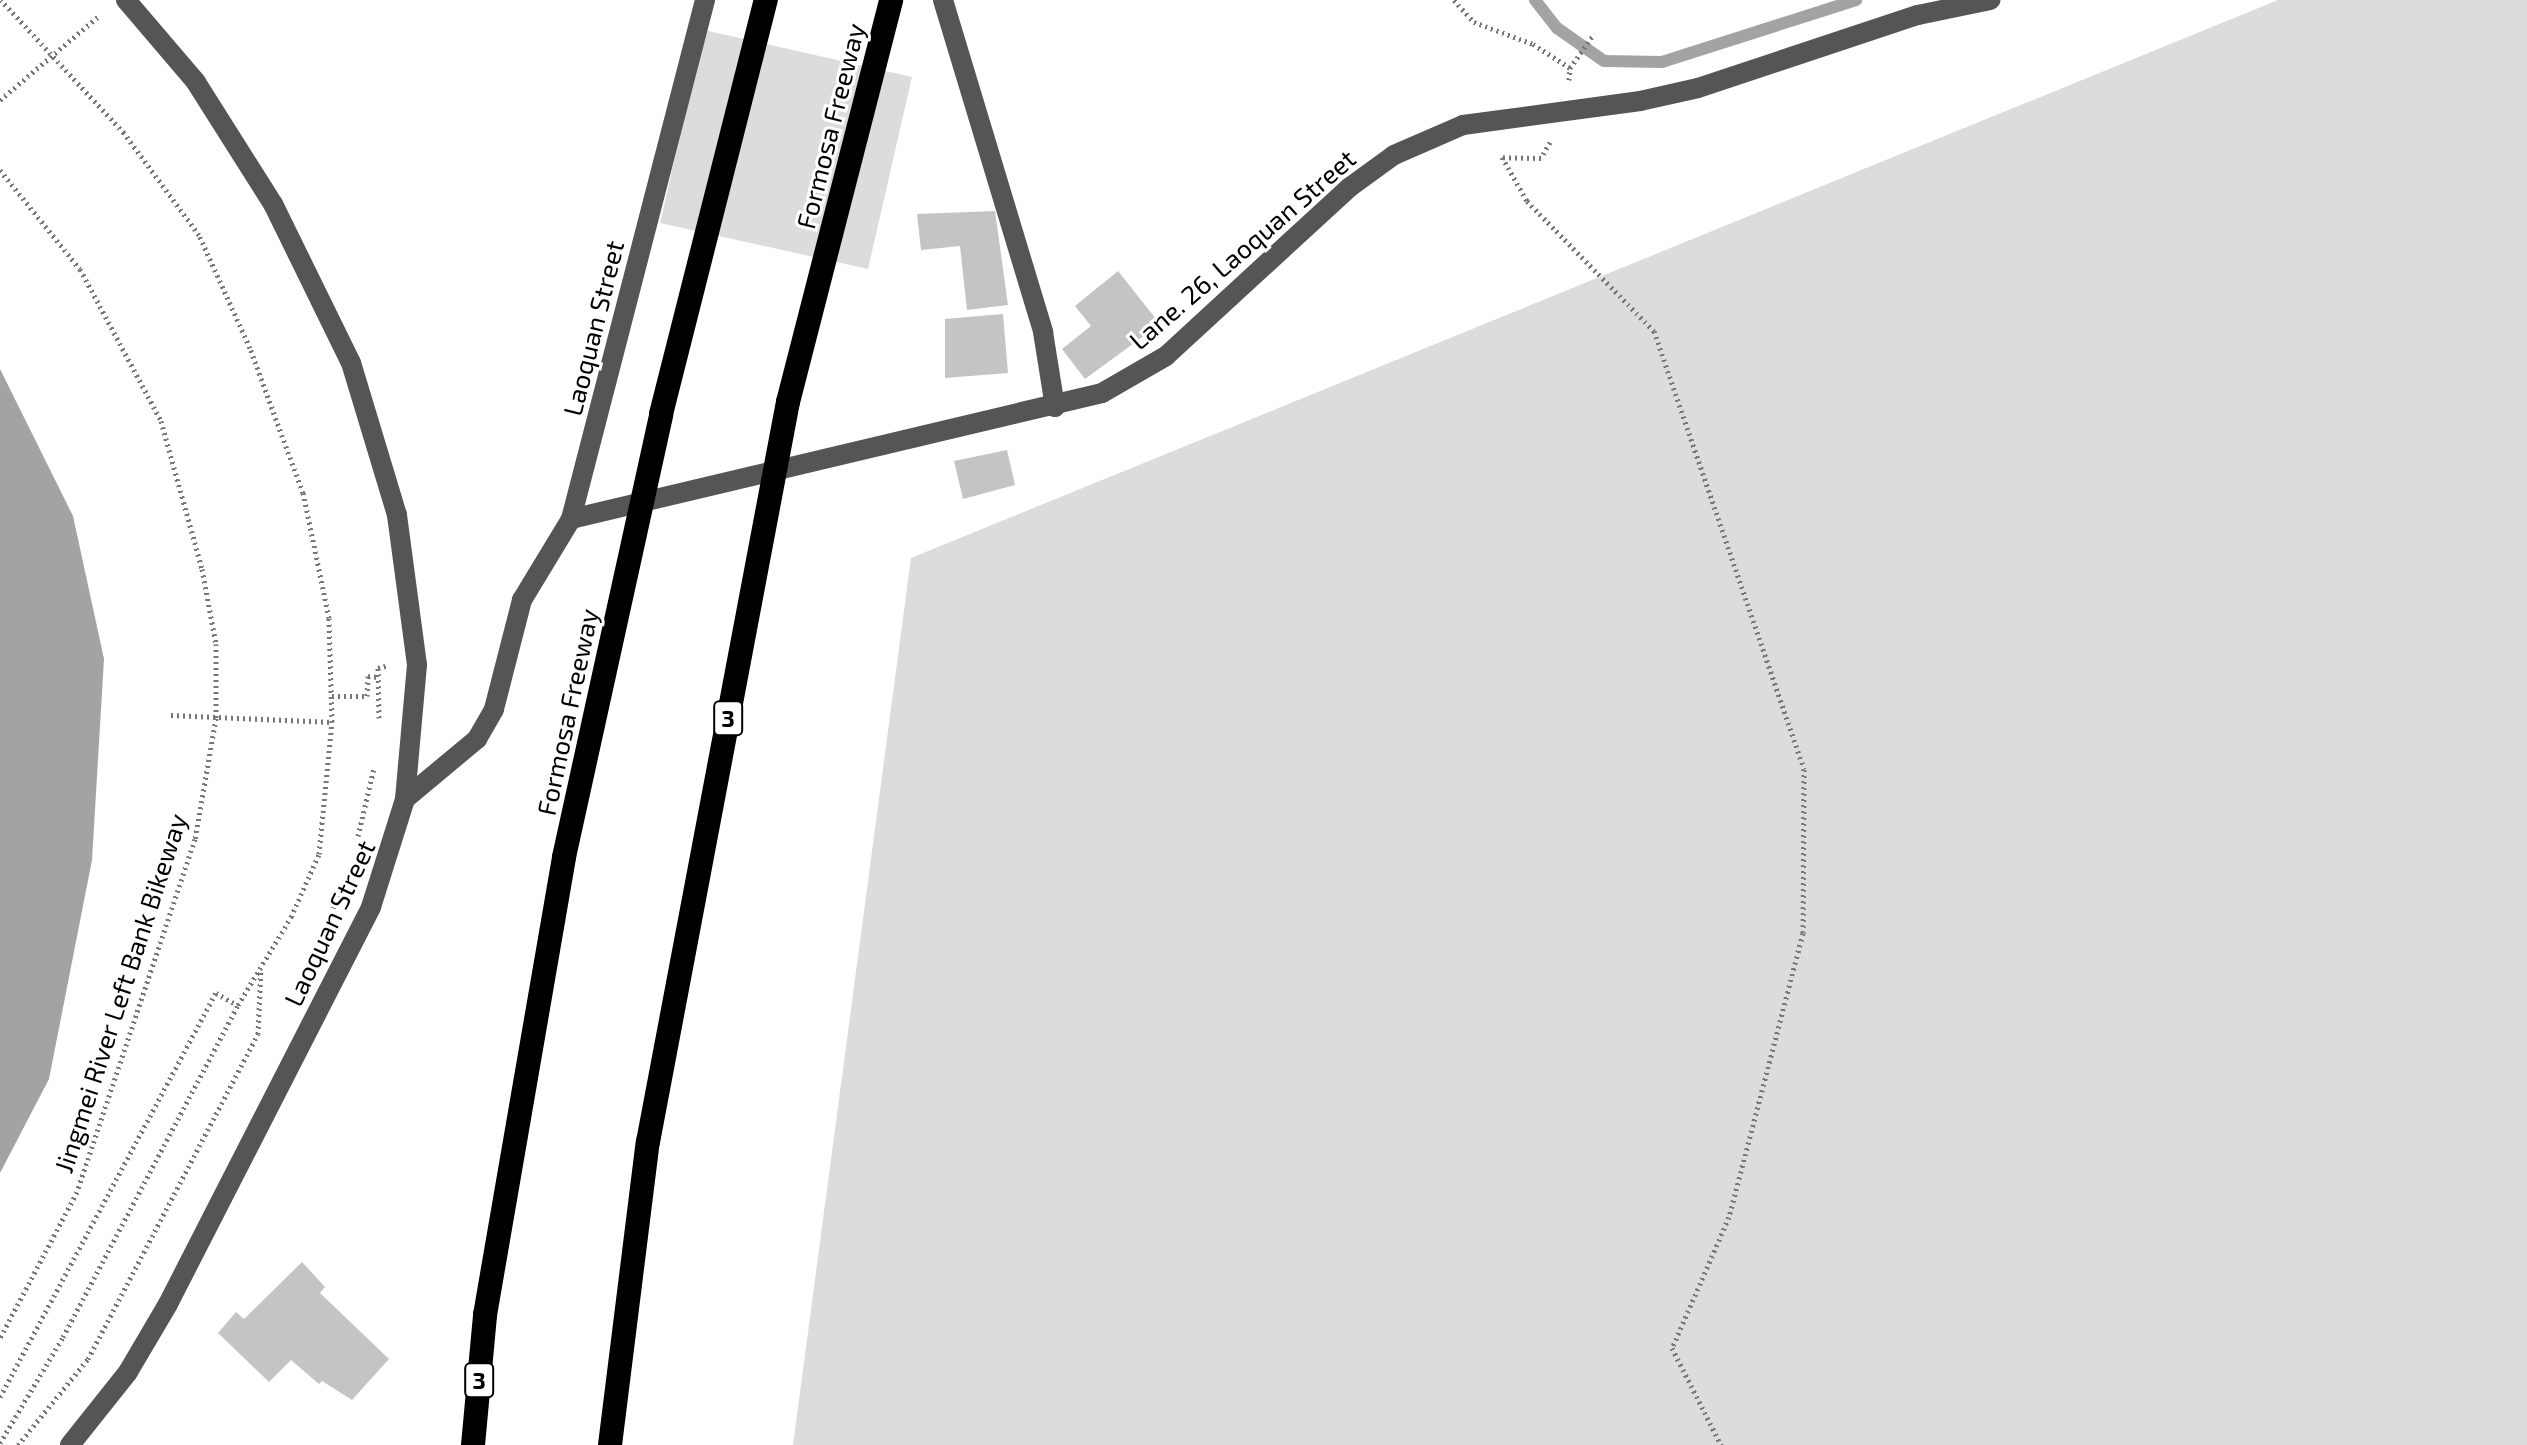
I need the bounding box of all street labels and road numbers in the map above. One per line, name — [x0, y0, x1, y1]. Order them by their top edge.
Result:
street label: Formosa Freeway — [789, 20, 871, 232]
street label: Lane. 26, Laoquan Street — [1123, 142, 1361, 356]
street label: Laoquan Street — [556, 237, 630, 419]
street label: Formosa Freeway — [530, 606, 604, 818]
road number: 3 — [712, 698, 744, 738]
street label: Jingmei River Left Bank Bikeway — [47, 809, 193, 1177]
street label: Laoquan Street — [277, 835, 381, 1011]
road number: 3 — [463, 1360, 495, 1400]

